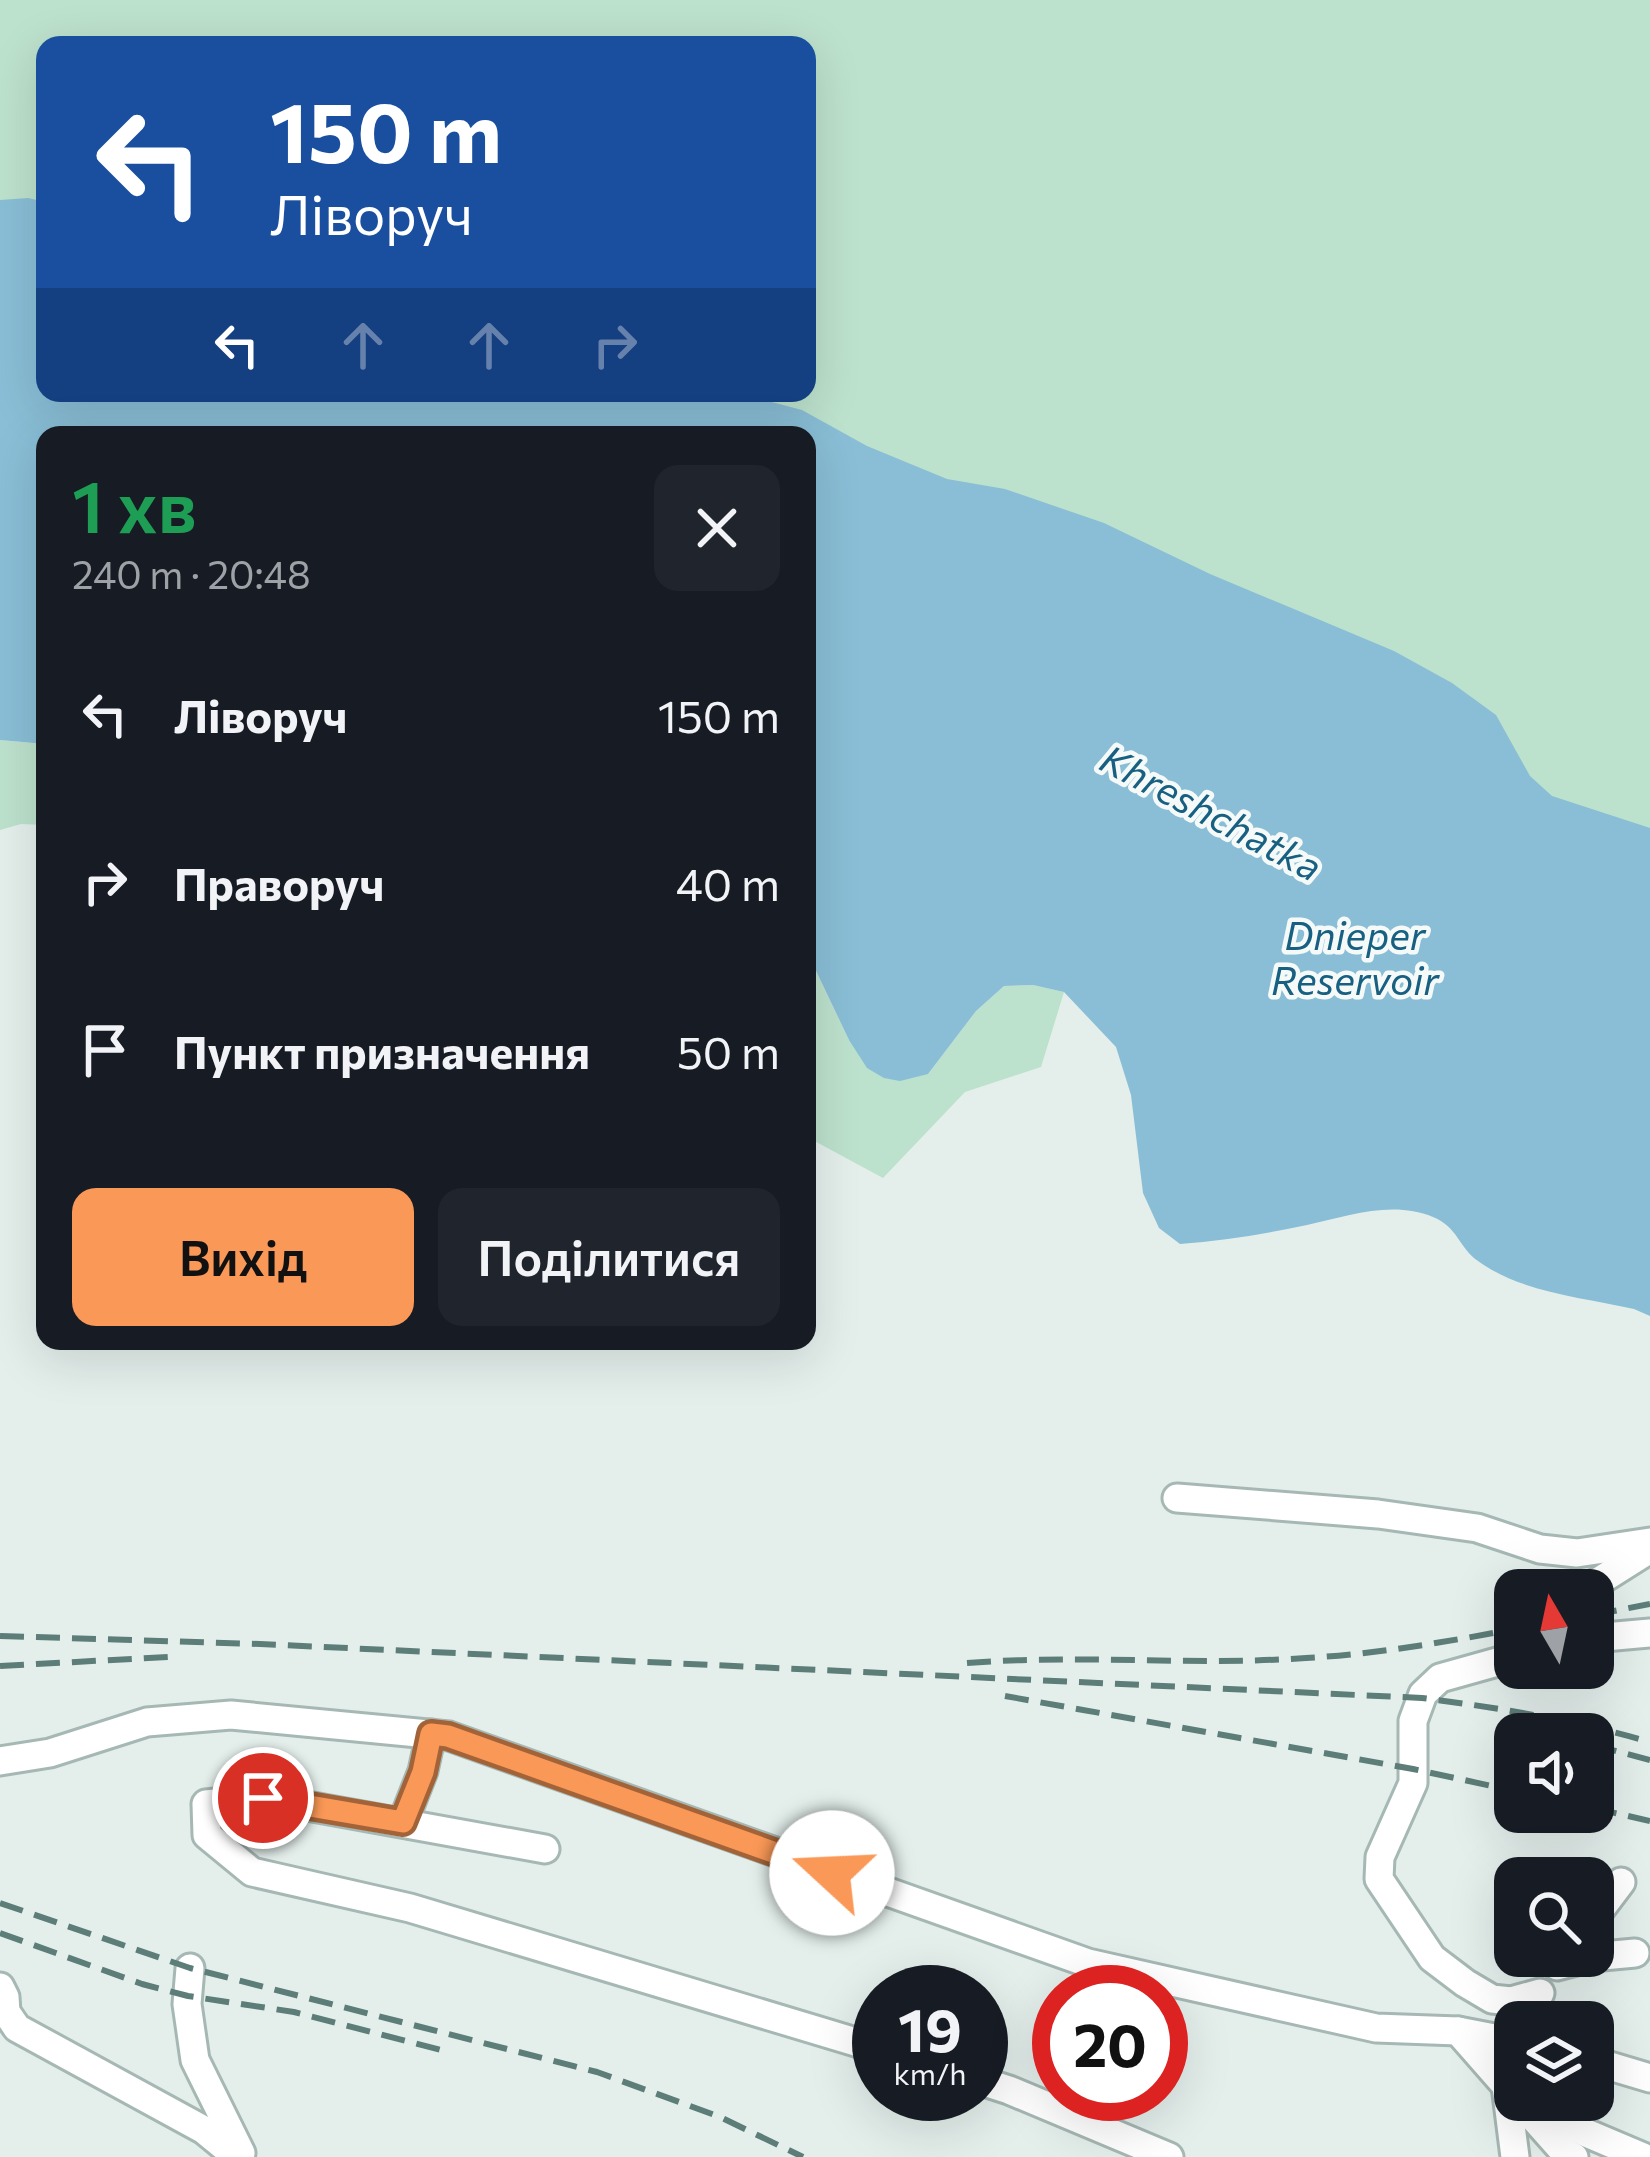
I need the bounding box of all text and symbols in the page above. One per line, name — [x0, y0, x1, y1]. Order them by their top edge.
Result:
text: 150 m — [270, 78, 502, 180]
icon: left — [72, 84, 228, 240]
text: Ліворуч — [270, 180, 473, 246]
icon: left — [204, 312, 270, 378]
icon: ahead — [330, 312, 396, 378]
icon: ahead — [456, 312, 522, 378]
icon: right — [582, 312, 648, 378]
text: 1 хв — [72, 460, 197, 548]
button: close — [654, 465, 780, 591]
text: 240 m · 20:48 — [72, 549, 311, 597]
icon: left — [72, 681, 138, 747]
text: Ліворуч — [174, 687, 348, 742]
text: 150 m — [658, 687, 780, 742]
water label: Khreshchatka — [1093, 733, 1331, 890]
icon: right — [72, 849, 138, 915]
text: Праворуч — [174, 855, 384, 910]
text: 40 m — [676, 855, 780, 910]
water label: Dnieper Reservoir — [1271, 910, 1440, 1003]
icon: arrive — [72, 1017, 138, 1083]
text: Пункт призначення — [174, 1023, 590, 1078]
text: 50 m — [677, 1023, 780, 1078]
button: Вихід — [72, 1188, 414, 1326]
button: Поділитися — [438, 1188, 780, 1326]
north arrow — [1494, 1569, 1614, 1689]
map controls — [1494, 1569, 1614, 2121]
button: sound — [1494, 1713, 1614, 1833]
pin — [212, 1747, 314, 1849]
icon: arrive — [230, 1765, 296, 1831]
position arrow — [769, 1810, 895, 1936]
button: search — [1494, 1857, 1614, 1977]
speed limit sign: 20 — [1032, 1965, 1188, 2121]
text: 19 — [898, 1991, 962, 2064]
button: layers — [1494, 2001, 1614, 2121]
text: km/h — [894, 2054, 966, 2091]

